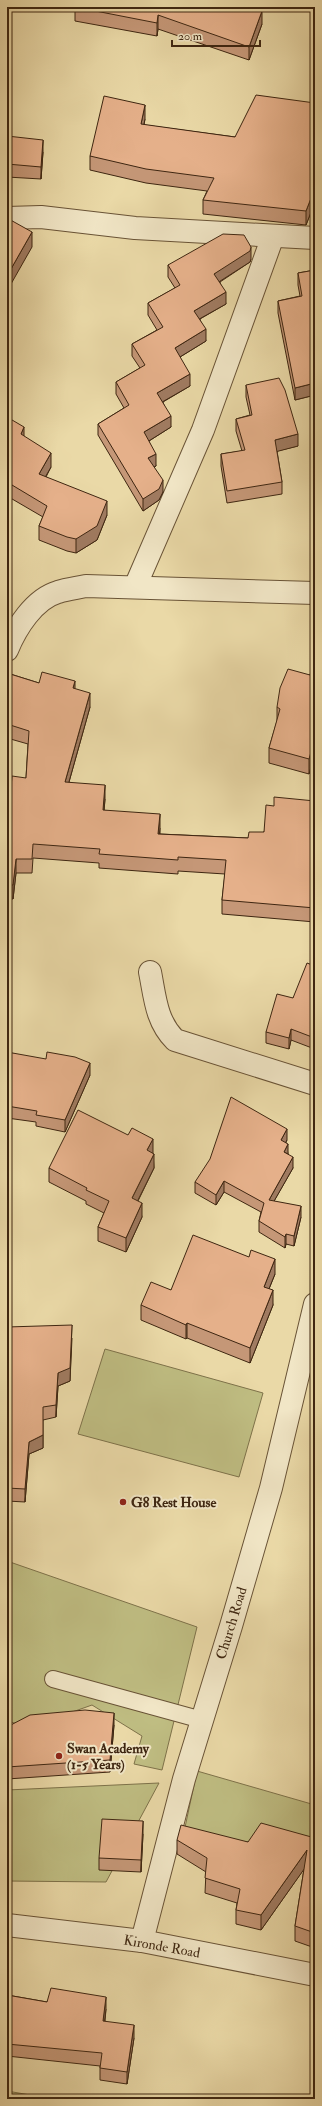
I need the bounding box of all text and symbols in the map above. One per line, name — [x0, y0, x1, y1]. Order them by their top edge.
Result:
scale bar — [172, 22, 260, 48]
text: 20 m — [178, 29, 203, 44]
place label: G8 Rest House — [131, 1494, 216, 1511]
marker: G8 Rest House — [118, 1497, 128, 1507]
street label: Church Road — [212, 1585, 251, 1662]
place label: Swan Academy (1-5 Years) — [67, 1740, 150, 1773]
marker: Swan Academy (1-5 Years) — [54, 1751, 64, 1761]
street label: Kironde Road — [122, 1931, 202, 1962]

